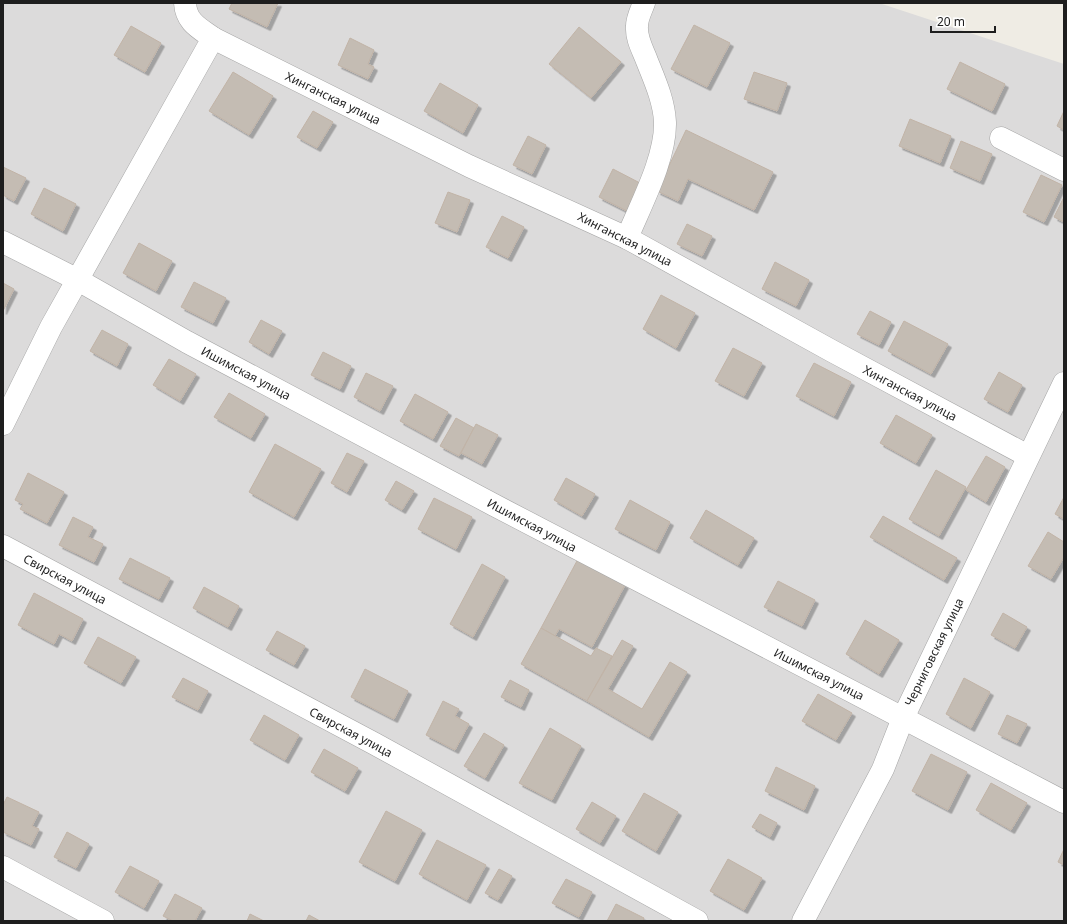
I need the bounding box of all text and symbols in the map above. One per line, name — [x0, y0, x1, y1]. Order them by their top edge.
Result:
scale bar — [931, 8, 995, 34]
text: 20 m — [937, 13, 965, 30]
street label: Хинганская улица — [283, 68, 383, 128]
street label: Хинганская улица — [575, 208, 675, 270]
street label: Ишимская улица — [198, 342, 294, 404]
street label: Хинганская улица — [860, 361, 960, 425]
street label: Ишимская улица — [484, 494, 580, 556]
street label: Свирская улица — [20, 550, 110, 608]
street label: Черниговская улица — [900, 595, 968, 709]
street label: Ишимская улица — [771, 644, 867, 704]
street label: Свирская улица — [306, 703, 396, 761]

